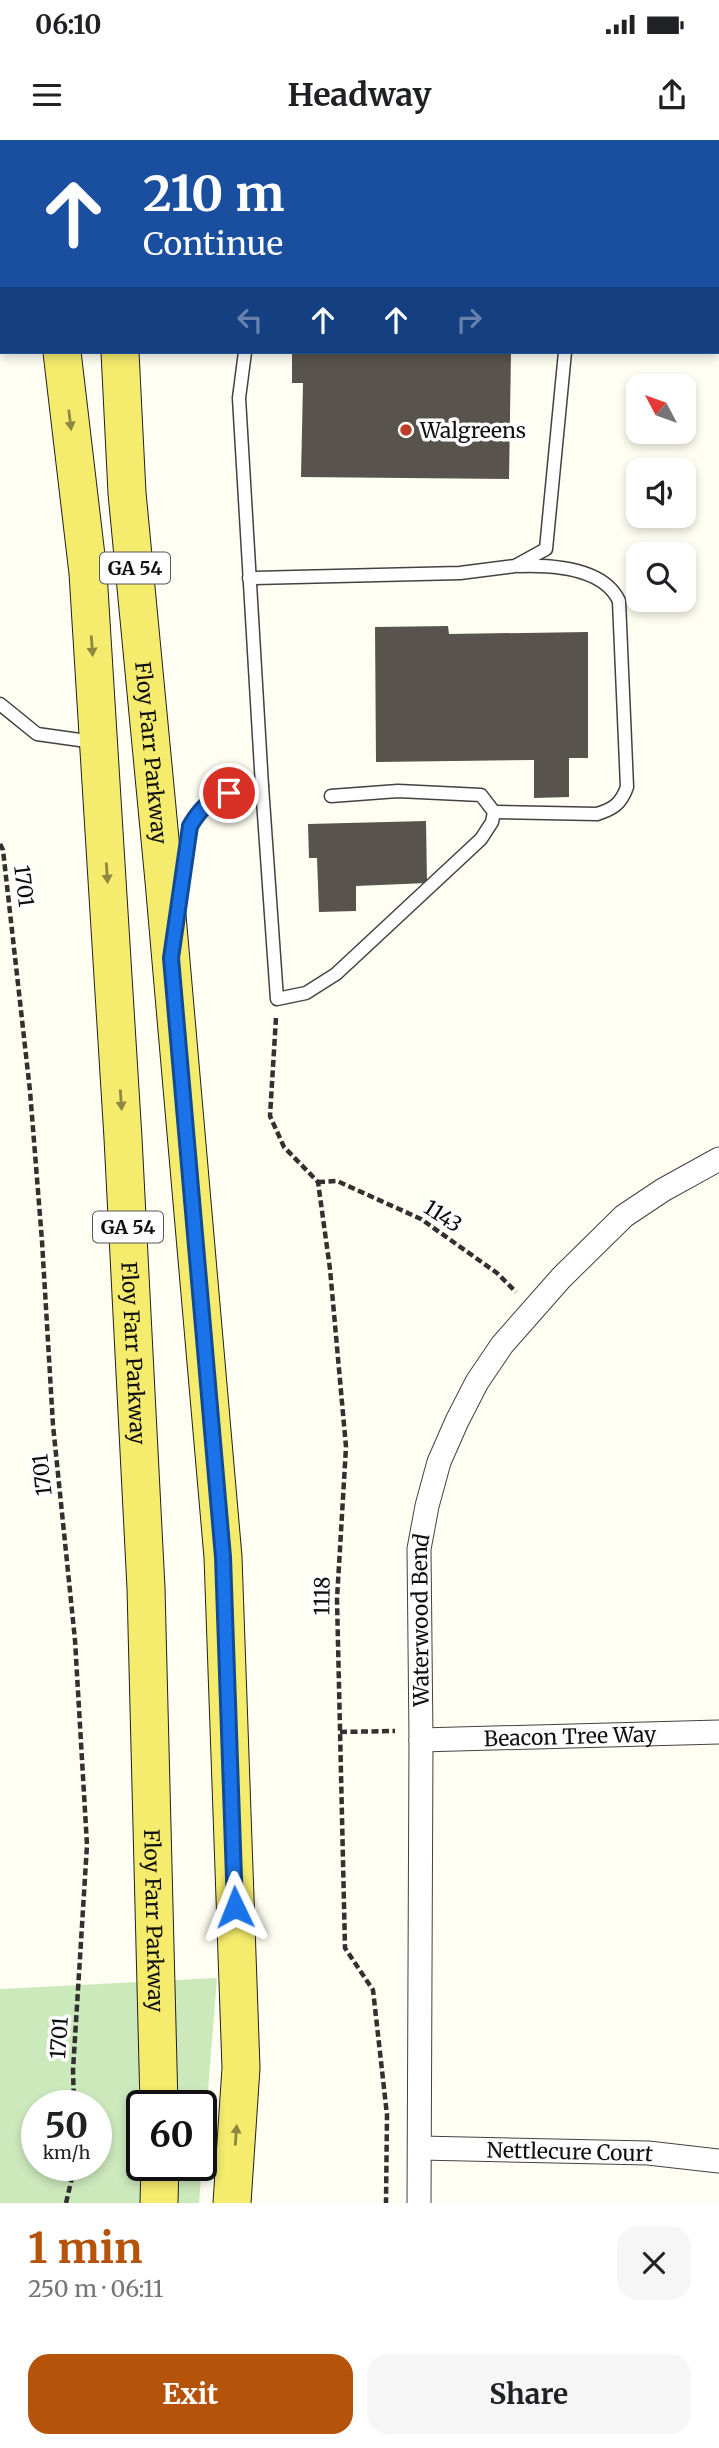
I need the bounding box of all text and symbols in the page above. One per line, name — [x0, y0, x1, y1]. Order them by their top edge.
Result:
text: 06:10 — [35, 8, 102, 41]
text: Headway — [287, 75, 432, 115]
icon: menu — [28, 76, 66, 114]
icon: share — [653, 76, 691, 114]
text: 210 m — [143, 163, 284, 224]
icon: ahead — [28, 168, 119, 259]
text: Continue — [143, 224, 283, 264]
icon: left — [231, 301, 269, 339]
icon: ahead — [304, 301, 342, 339]
icon: ahead — [377, 301, 415, 339]
icon: right — [450, 301, 488, 339]
north arrow — [626, 374, 696, 444]
map controls — [626, 374, 696, 612]
one-way arrow — [65, 409, 76, 431]
place label: Walgreens — [419, 417, 526, 444]
marker: Walgreens — [398, 422, 414, 438]
button: sound — [626, 458, 696, 528]
button: search — [626, 542, 696, 612]
road number: GA 54 — [100, 552, 170, 584]
one-way arrow — [87, 635, 98, 657]
street label: Floy Farr Parkway — [130, 660, 174, 846]
pin — [199, 763, 259, 823]
icon: arrive — [210, 774, 248, 812]
one-way arrow — [101, 862, 112, 884]
street label: 1701 — [8, 864, 40, 908]
one-way arrow — [116, 1089, 127, 1111]
street label: 1143 — [419, 1194, 467, 1238]
road number: GA 54 — [93, 1212, 163, 1242]
street label: Floy Farr Parkway — [116, 1261, 152, 1446]
street label: 1701 — [26, 1453, 58, 1497]
street label: Waterwood Bend — [405, 1531, 435, 1708]
street label: 1118 — [308, 1576, 336, 1616]
street label: Beacon Tree Way — [483, 1720, 657, 1752]
street label: Floy Farr Parkway — [139, 1829, 170, 2013]
position arrow — [198, 1870, 272, 1944]
street label: 1701 — [44, 2016, 74, 2060]
speed limit sign: 60 — [126, 2090, 217, 2181]
text: 50 — [45, 2104, 88, 2148]
one-way arrow — [231, 2124, 242, 2146]
street label: Nettlecure Court — [486, 2136, 655, 2167]
text: km/h — [43, 2141, 90, 2164]
text: 1 min — [28, 2222, 142, 2274]
button: close — [617, 2226, 691, 2300]
text: 250 m · 06:11 — [28, 2274, 163, 2303]
button: Exit — [28, 2354, 353, 2434]
button: Share — [367, 2354, 691, 2434]

